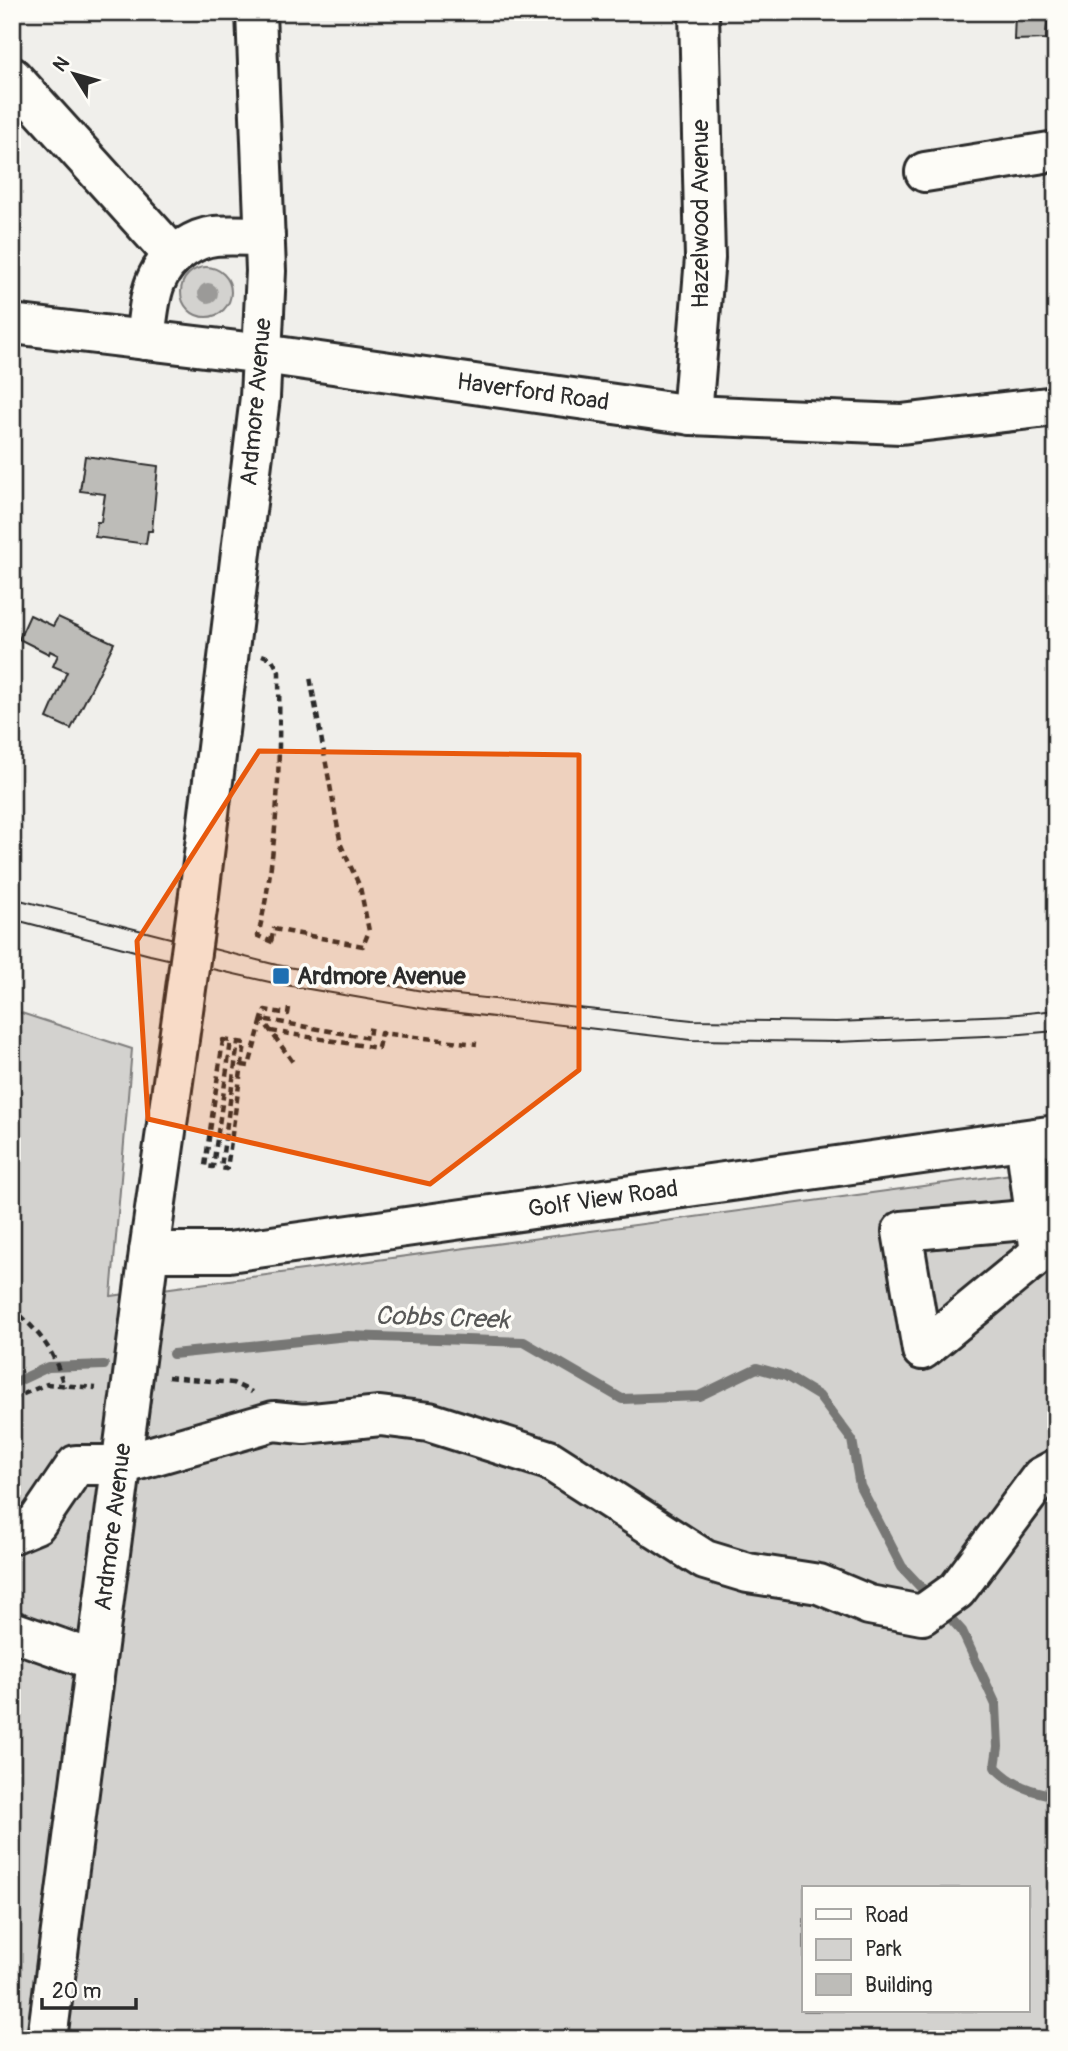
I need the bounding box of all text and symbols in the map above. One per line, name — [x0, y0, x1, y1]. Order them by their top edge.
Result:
north arrow — [38, 38, 108, 108]
text: N — [48, 52, 75, 77]
street label: Hazelwood Avenue — [686, 119, 715, 309]
street label: Ardmore Avenue — [234, 317, 278, 487]
street label: Haverford Road — [455, 367, 611, 417]
place label: Ardmore Avenue — [297, 962, 467, 991]
marker: Ardmore Avenue — [271, 966, 291, 986]
street label: Golf View Road — [526, 1174, 680, 1224]
water label: Cobbs Creek — [374, 1300, 512, 1336]
street label: Ardmore Avenue — [88, 1441, 138, 1612]
legend — [802, 1886, 1030, 2012]
text: Road — [865, 1902, 909, 1929]
text: Park — [865, 1936, 902, 1963]
scale bar — [42, 1967, 136, 2011]
text: Building — [865, 1972, 932, 1999]
text: 20 m — [52, 1978, 101, 2005]

